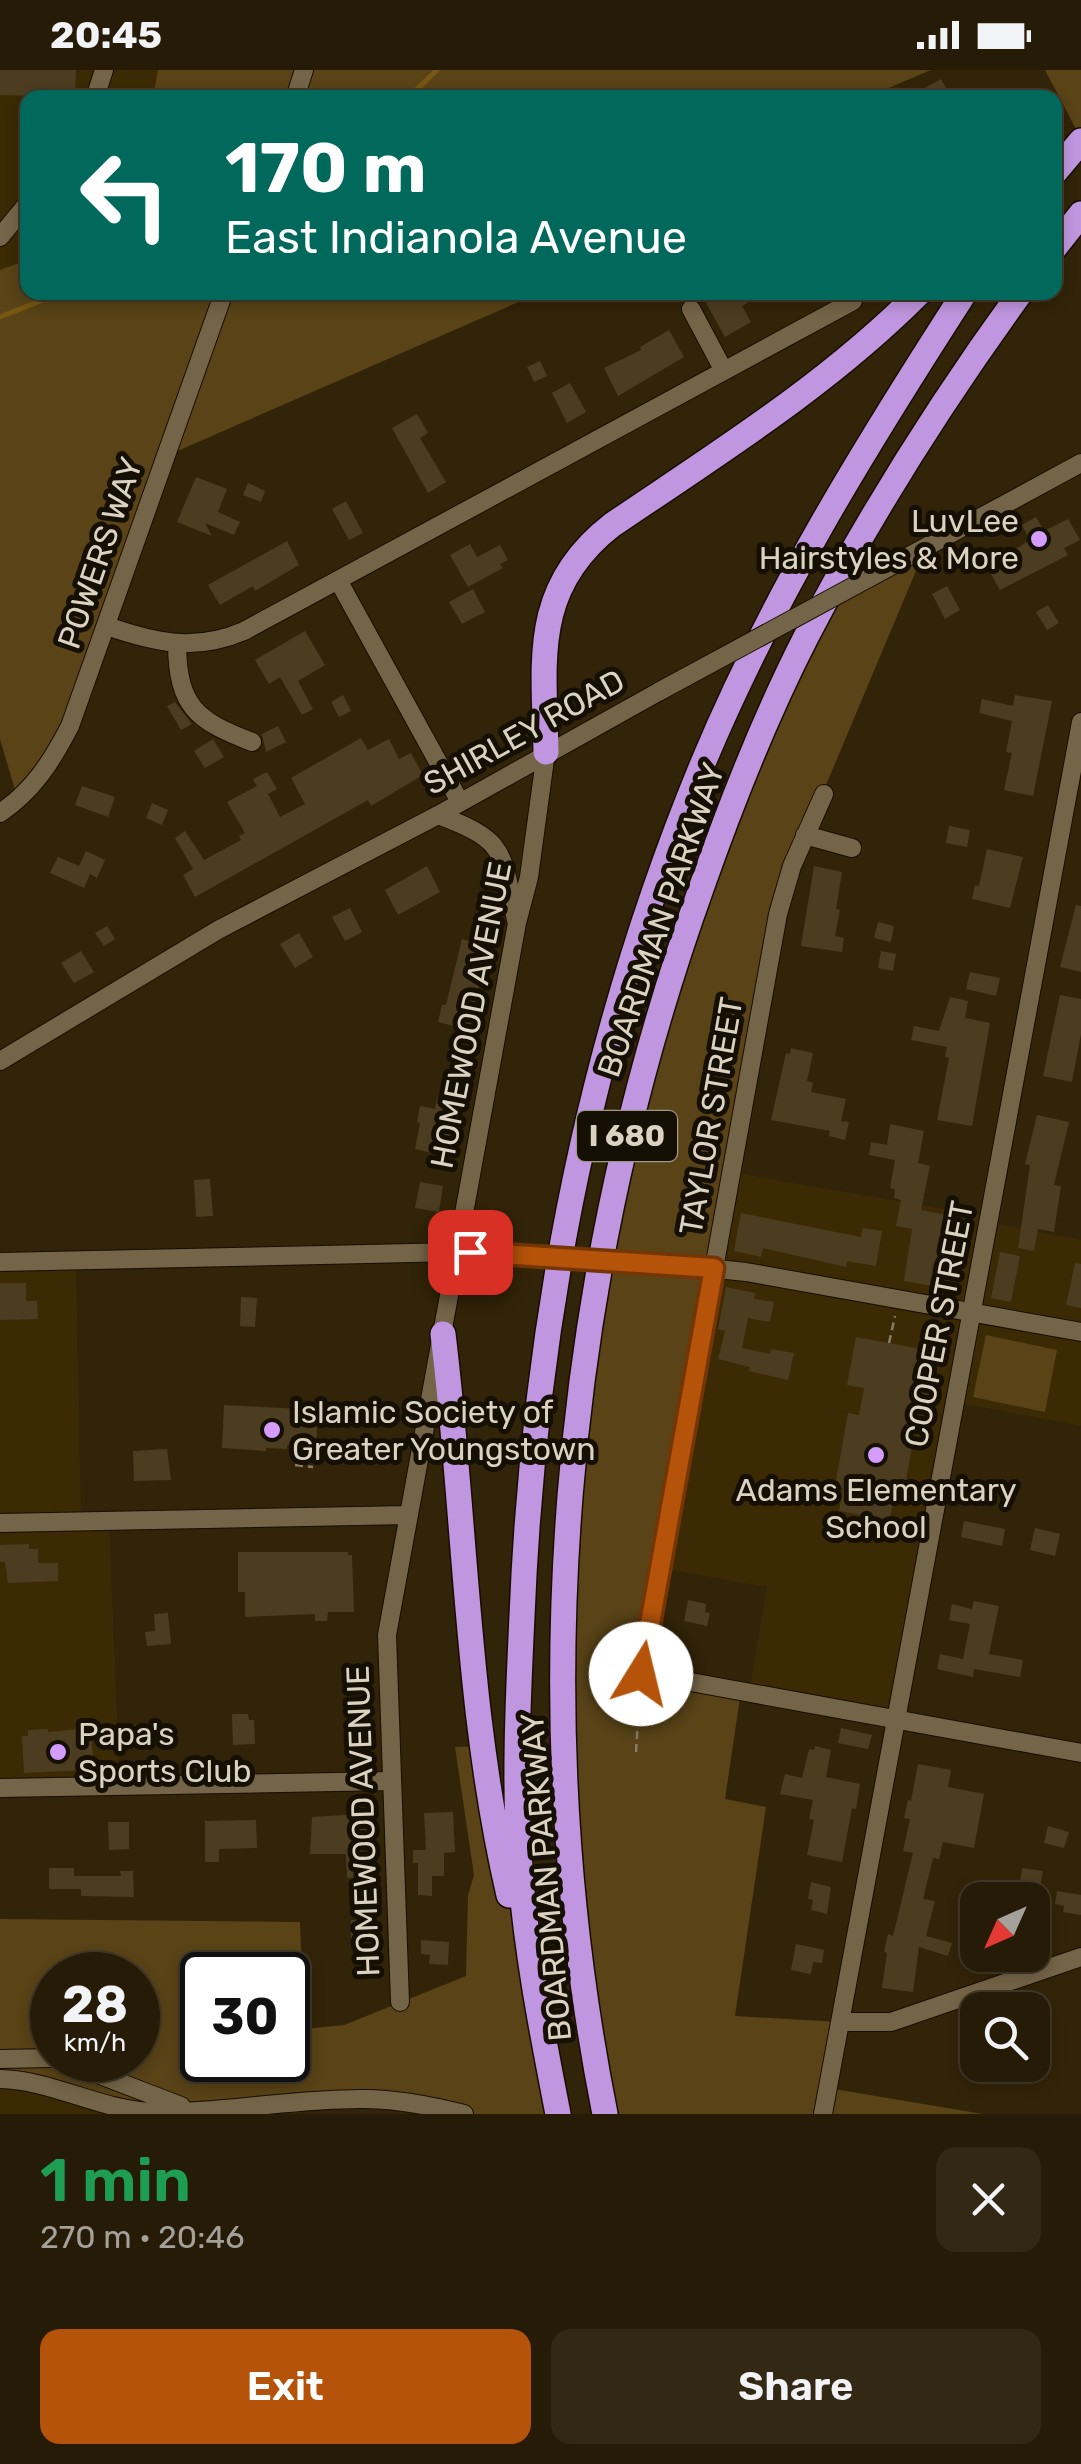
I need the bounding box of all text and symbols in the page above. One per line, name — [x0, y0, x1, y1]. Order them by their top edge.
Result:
text: 20:45 — [50, 12, 162, 58]
text: 170 m — [225, 127, 427, 210]
icon: left — [60, 130, 190, 260]
text: East Indianola Avenue — [225, 211, 687, 264]
street label: POWERS WAY — [50, 452, 150, 654]
place label: LuvLee Hairstyles & More — [759, 502, 1019, 577]
marker: LuvLee Hairstyles & More — [1028, 528, 1050, 550]
street label: SHIRLEY ROAD — [417, 661, 631, 803]
street label: BOARDMAN PARKWAY — [589, 758, 733, 1082]
street label: HOMEWOOD AVENUE — [423, 859, 519, 1171]
street label: TAYLOR STREET — [671, 994, 751, 1238]
road number: I 680 — [577, 1111, 677, 1161]
street label: COOPER STREET — [897, 1198, 981, 1450]
pin — [428, 1210, 513, 1295]
icon: arrive — [443, 1225, 498, 1280]
place label: Islamic Society of Greater Youngstown — [292, 1393, 596, 1468]
marker: Islamic Society of Greater Youngstown — [261, 1419, 283, 1441]
marker: Adams Elementary School — [865, 1444, 887, 1466]
place label: Adams Elementary School — [735, 1471, 1017, 1546]
position arrow — [589, 1622, 693, 1726]
street label: HOMEWOOD AVENUE — [339, 1665, 387, 1977]
street label: BOARDMAN PARKWAY — [513, 1711, 579, 2043]
place label: Papa's Sports Club — [78, 1715, 252, 1790]
marker: Papa's Sports Club — [47, 1741, 69, 1763]
north arrow — [960, 1882, 1050, 1972]
map controls — [960, 1882, 1050, 2082]
speed limit sign: 30 — [180, 1952, 310, 2082]
text: 28 — [62, 1975, 128, 2035]
button: search — [960, 1992, 1050, 2082]
text: km/h — [64, 2028, 126, 2057]
text: 1 min — [40, 2145, 191, 2216]
button: close — [936, 2147, 1041, 2252]
text: 270 m · 20:46 — [40, 2218, 245, 2256]
button: Exit — [40, 2329, 531, 2444]
button: Share — [551, 2329, 1041, 2444]

